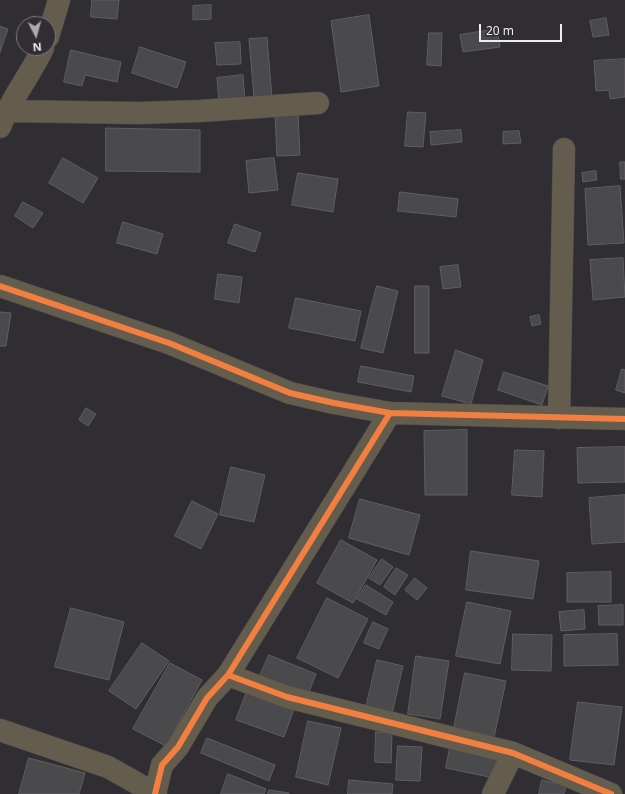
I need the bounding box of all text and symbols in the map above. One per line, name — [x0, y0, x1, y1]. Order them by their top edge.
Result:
north arrow — [16, 16, 56, 56]
scale bar — [481, 16, 564, 42]
text: 20 m — [486, 22, 514, 39]
text: N — [32, 40, 42, 55]

